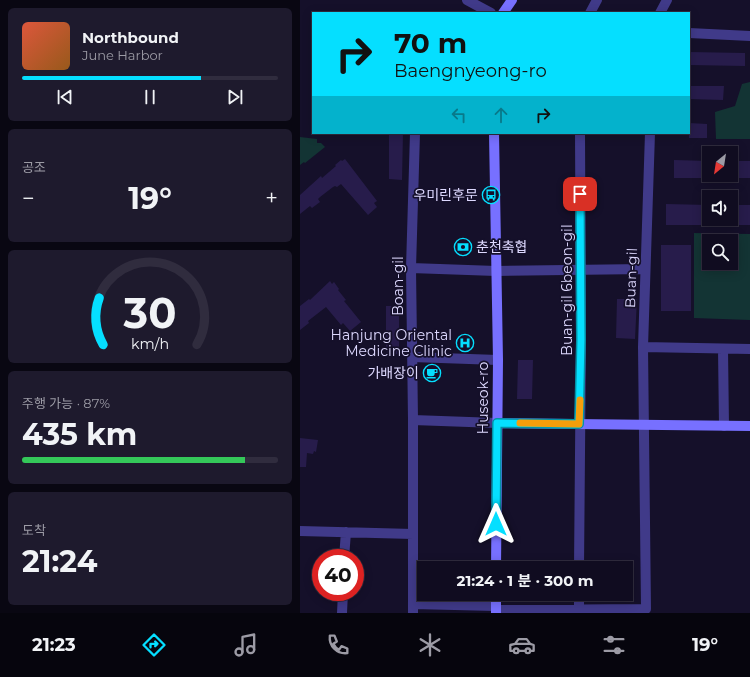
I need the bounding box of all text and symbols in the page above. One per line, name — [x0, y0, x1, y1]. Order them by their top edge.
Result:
text: 70 m — [394, 26, 467, 60]
text: Northbound — [82, 28, 179, 47]
icon: right — [328, 28, 380, 80]
text: June Harbor — [82, 47, 163, 63]
text: Baengnyeong-ro — [394, 60, 547, 82]
icon: previous — [54, 86, 76, 108]
icon: pause — [139, 86, 161, 108]
icon: next — [224, 86, 246, 108]
icon: left — [448, 104, 470, 126]
icon: ahead — [490, 104, 512, 126]
icon: right — [532, 104, 554, 126]
north arrow — [702, 146, 738, 182]
map controls — [702, 146, 738, 270]
text: 공조 — [22, 159, 46, 175]
pin — [563, 177, 597, 211]
text: 19° — [128, 180, 172, 217]
icon: arrive — [569, 183, 591, 205]
text: − — [22, 185, 35, 212]
text: + — [265, 185, 278, 212]
bus stop icon: 우미린후문 — [481, 185, 501, 205]
place label: 우미린후문 — [414, 186, 478, 204]
button: sound — [702, 190, 738, 226]
street label: Buan-gil 6beon-gil — [558, 224, 576, 356]
button: search — [702, 234, 738, 270]
bank icon: 춘천축협 — [453, 237, 473, 257]
place label: 춘천축협 — [476, 238, 528, 256]
street label: Buan-gil — [621, 248, 641, 308]
street label: Boan-gil — [389, 256, 407, 316]
text: 30 — [123, 287, 176, 337]
place label: Hanjung Oriental Medicine Clinic — [331, 326, 452, 360]
hospital icon: Hanjung Oriental Medicine Clinic — [455, 333, 475, 353]
text: km/h — [131, 334, 169, 352]
street label: Huseok-ro — [474, 362, 492, 434]
cafe icon: 가배장이 — [422, 363, 442, 383]
place label: 가배장이 — [367, 364, 419, 382]
text: 주행 가능 · 87% — [22, 395, 110, 411]
text: 435 km — [22, 416, 137, 453]
position arrow — [475, 503, 517, 545]
text: 도착 — [22, 522, 46, 538]
text: 21:24 — [22, 543, 97, 580]
speed limit sign: 40 — [312, 549, 364, 601]
text: 21:24 · 1 분 · 300 m — [457, 571, 593, 590]
icon: directions — [140, 631, 168, 659]
icon: music — [232, 631, 260, 659]
icon: phone — [324, 631, 352, 659]
icon: climate — [416, 631, 444, 659]
icon: car — [508, 631, 536, 659]
icon: filters — [600, 631, 628, 659]
text: 21:23 — [32, 634, 76, 656]
text: 19° — [692, 634, 718, 656]

